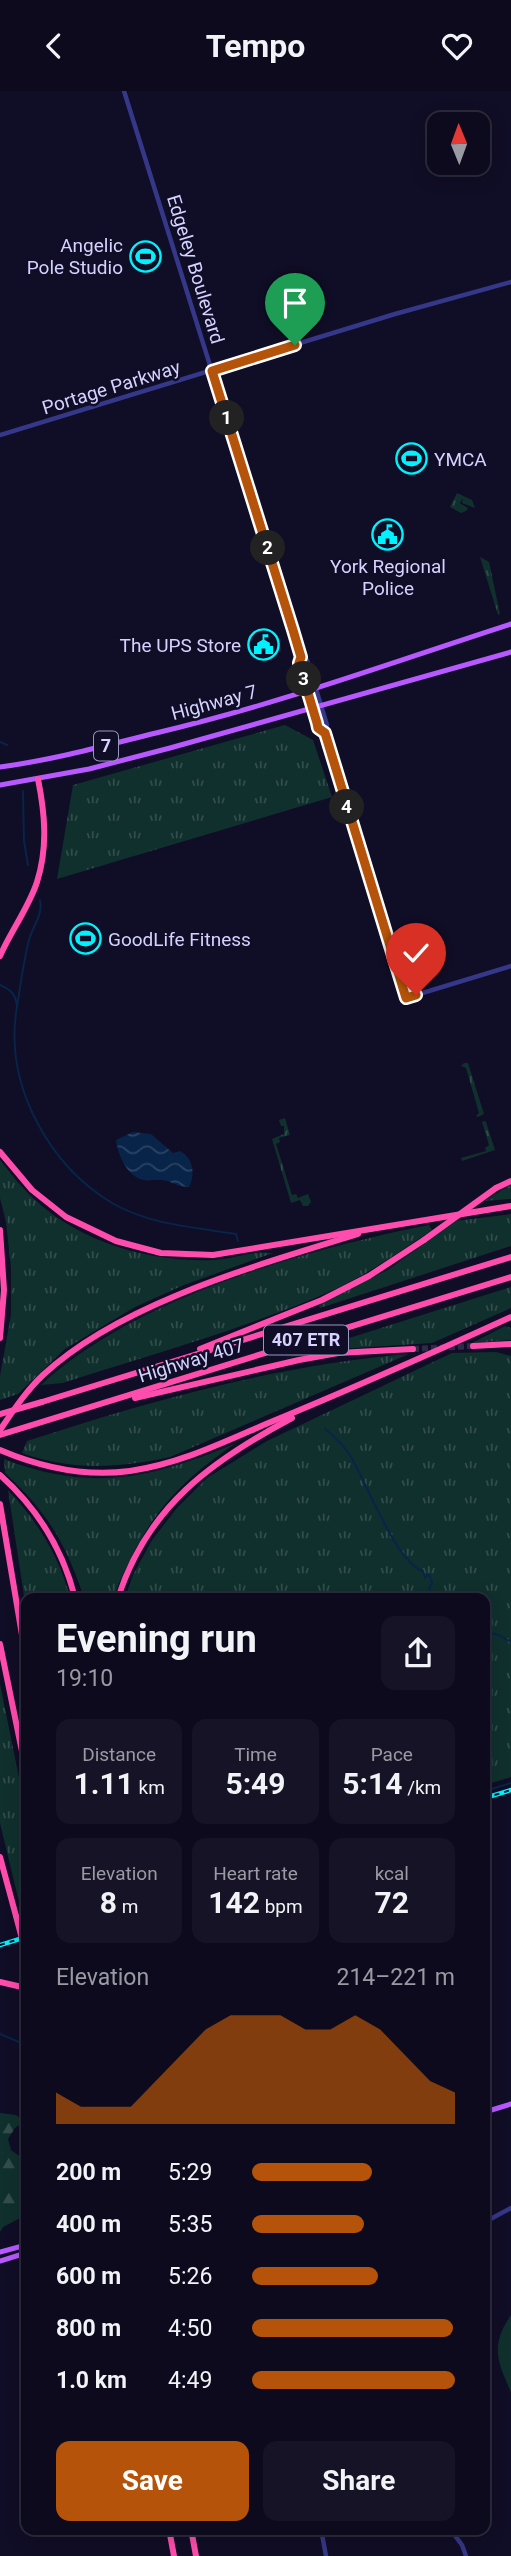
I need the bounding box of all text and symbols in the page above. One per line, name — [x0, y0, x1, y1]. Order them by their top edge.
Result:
icon: back — [35, 27, 73, 65]
text: Tempo — [206, 27, 305, 65]
icon: heart — [438, 27, 476, 65]
north arrow — [427, 112, 490, 175]
map controls — [427, 112, 490, 175]
street label: Edgeley Boulevard — [162, 192, 229, 346]
place label: Angelic Pole Studio — [27, 234, 123, 279]
sports icon: Angelic Pole Studio — [129, 239, 163, 273]
pin — [265, 273, 325, 345]
icon: arrive — [276, 284, 314, 322]
street label: Portage Parkway — [39, 356, 183, 419]
pin: 1 — [210, 401, 244, 435]
text: 1 — [221, 406, 232, 429]
sports icon: YMCA — [394, 442, 428, 476]
place label: YMCA — [434, 448, 487, 471]
public building icon: York Regional Police — [371, 518, 405, 552]
pin: 2 — [250, 531, 286, 566]
text: 2 — [262, 536, 273, 559]
place label: York Regional Police — [330, 555, 446, 600]
public building icon: The UPS Store — [247, 628, 281, 662]
place label: The UPS Store — [120, 634, 241, 657]
pin: 3 — [286, 661, 322, 697]
text: 3 — [298, 667, 309, 690]
street label: Highway 7 — [169, 680, 260, 725]
road number: 7 — [94, 731, 118, 761]
pin: 4 — [330, 789, 364, 825]
text: 4 — [341, 795, 352, 818]
sports icon: GoodLife Fitness — [68, 922, 102, 956]
pin — [386, 923, 446, 995]
place label: GoodLife Fitness — [108, 928, 251, 951]
icon: check — [397, 934, 435, 972]
road number: 407 ETR — [264, 1325, 348, 1355]
street label: Highway 407 — [135, 1333, 247, 1387]
button: share — [381, 1616, 455, 1690]
text: Evening run — [56, 1617, 257, 1661]
text: 19:10 — [56, 1665, 113, 1692]
text: Distance — [82, 1743, 156, 1766]
text: Time — [234, 1743, 277, 1766]
text: Pace — [371, 1743, 413, 1766]
text: 1.11 — [73, 1766, 134, 1801]
text: 5:49 — [225, 1766, 286, 1801]
text: 5:14 — [342, 1766, 402, 1801]
text: km — [134, 1776, 165, 1799]
text: /km — [402, 1776, 441, 1799]
text: Elevation — [81, 1862, 158, 1885]
text: Heart rate — [213, 1862, 298, 1885]
text: kcal — [375, 1862, 409, 1885]
text: 8 — [100, 1885, 117, 1920]
text: 142 — [208, 1885, 260, 1920]
text: 72 — [375, 1885, 409, 1920]
text: m — [117, 1895, 138, 1918]
text: bpm — [260, 1895, 303, 1918]
text: Elevation — [56, 1964, 149, 1991]
text: 214–221 m — [336, 1964, 455, 1991]
text: 200 m — [56, 2159, 121, 2186]
text: 5:29 — [168, 2159, 212, 2186]
text: 400 m — [56, 2211, 121, 2238]
text: 5:35 — [168, 2211, 212, 2238]
text: 600 m — [56, 2263, 121, 2290]
text: 5:26 — [168, 2263, 212, 2290]
text: 800 m — [56, 2315, 121, 2342]
text: 4:50 — [168, 2315, 212, 2342]
text: 1.0 km — [56, 2367, 127, 2394]
text: 4:49 — [168, 2367, 212, 2394]
button: Save — [56, 2441, 249, 2521]
button: Share — [263, 2441, 455, 2521]

